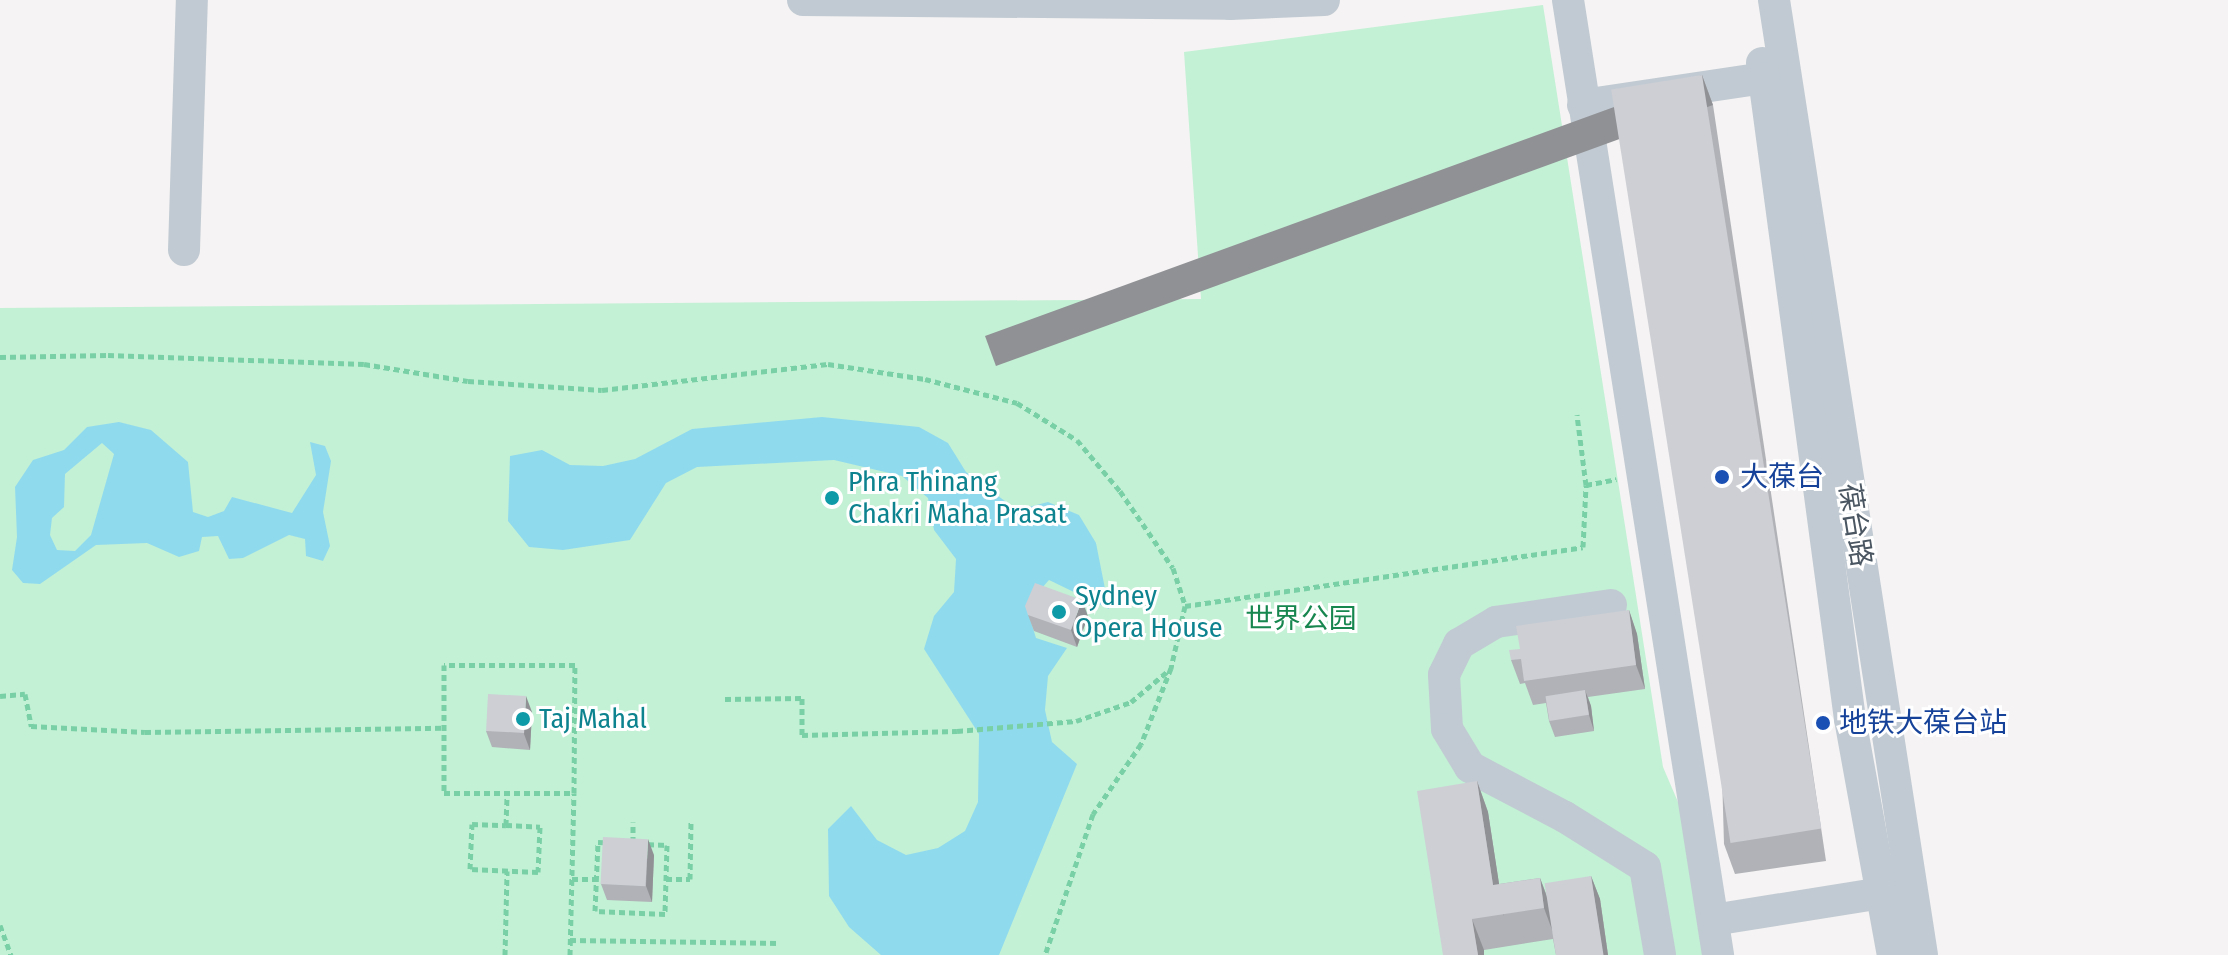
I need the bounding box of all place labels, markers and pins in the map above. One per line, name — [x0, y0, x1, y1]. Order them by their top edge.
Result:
place label: 大葆台 — [1740, 460, 1824, 494]
place label: Phra Thinang Chakri Maha Prasat — [848, 465, 1067, 531]
marker: 大葆台 — [1711, 466, 1733, 488]
marker: Phra Thinang Chakri Maha Prasat — [823, 489, 841, 507]
place label: Sydney Opera House — [1075, 579, 1223, 645]
marker: Sydney Opera House — [1050, 603, 1068, 621]
place label: Taj Mahal — [539, 702, 647, 736]
place label: 地铁大葆台站 — [1839, 706, 2007, 740]
marker: Taj Mahal — [514, 710, 532, 728]
marker: 地铁大葆台站 — [1814, 714, 1832, 732]

